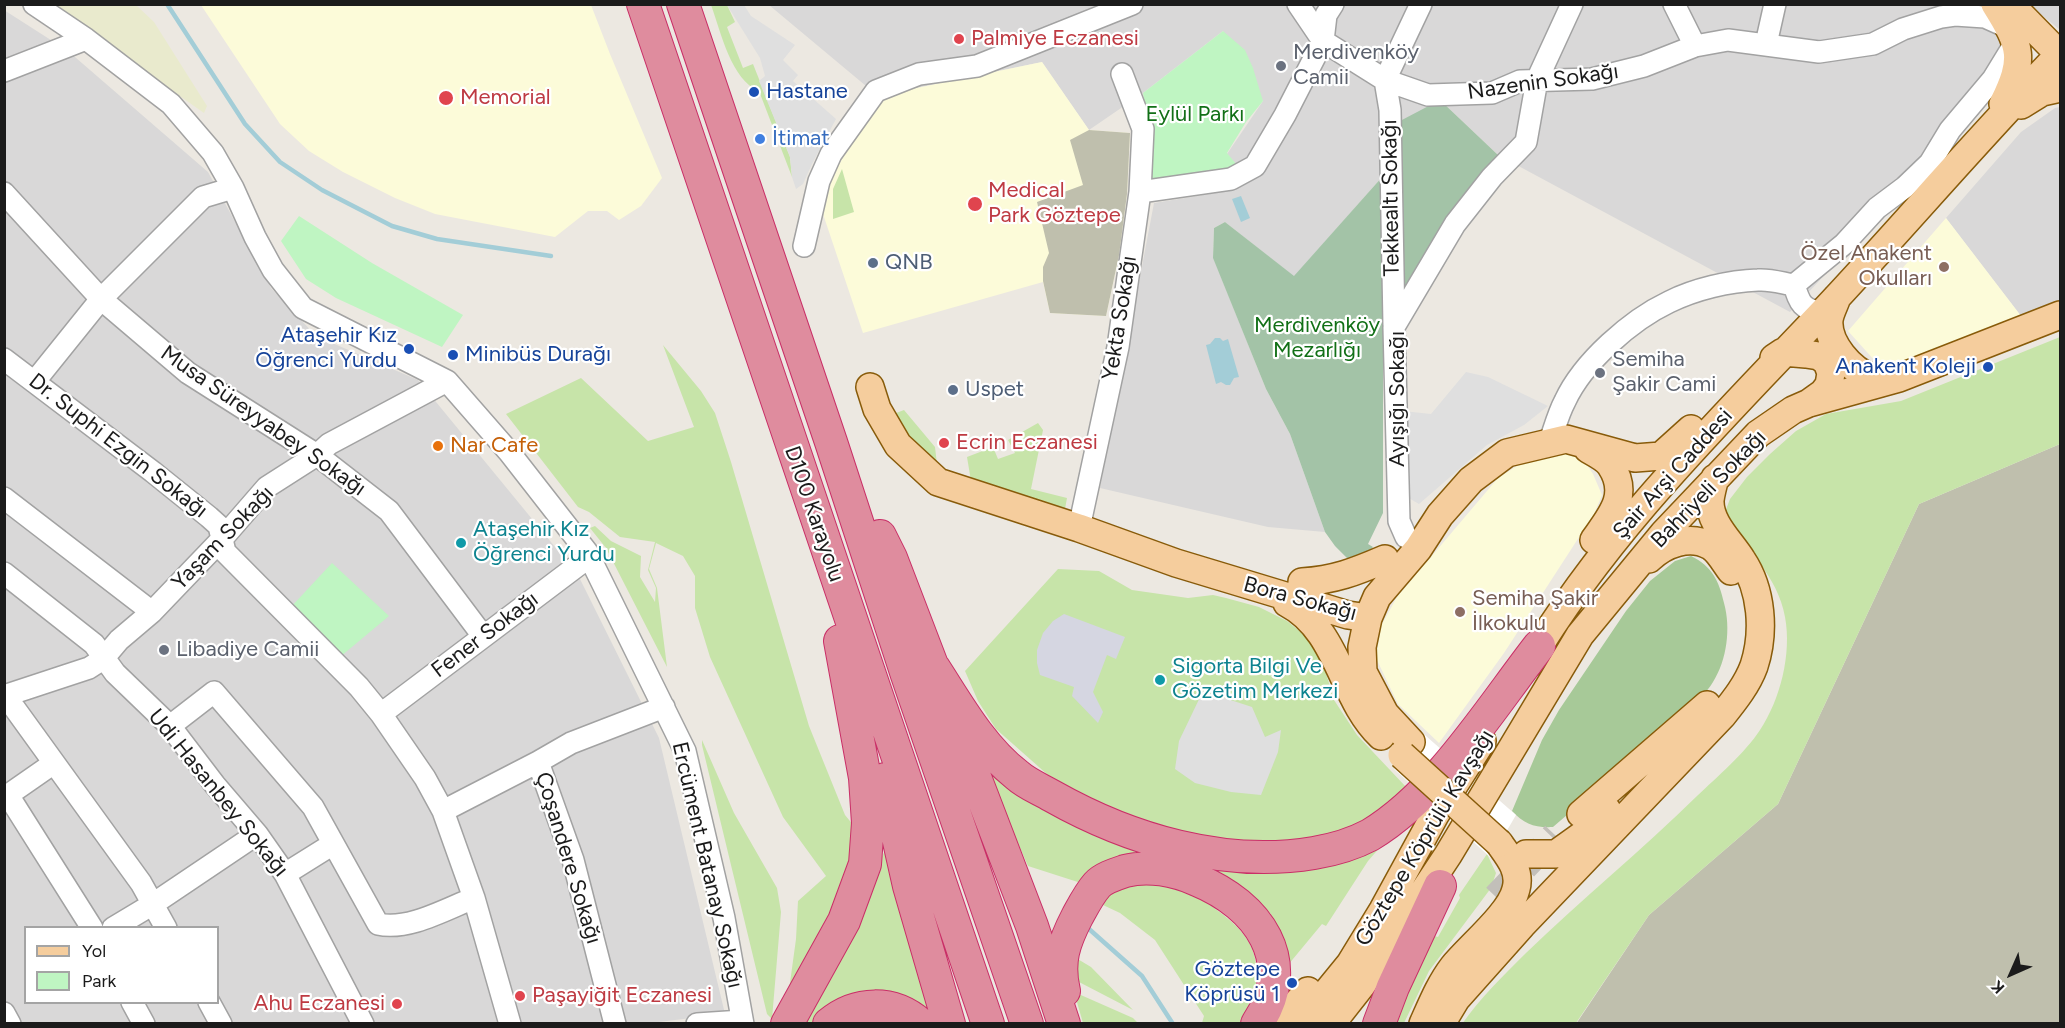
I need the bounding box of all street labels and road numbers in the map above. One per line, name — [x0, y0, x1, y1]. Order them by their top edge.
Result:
street label: Nazenin Sokağı — [1466, 58, 1620, 106]
street label: Tekkealtı Sokağı — [1376, 119, 1406, 277]
street label: Yekta Sokağı — [1097, 254, 1143, 382]
street label: Ayışığı Sokağı — [1385, 331, 1411, 467]
street label: Musa Süreyyabey Sokağı — [155, 340, 371, 502]
street label: Dr. Suphi Ezgin Sokağı — [23, 368, 213, 524]
street label: Şair Arşi Caddesi — [1608, 403, 1738, 545]
street label: Bahriyeli Sokağı — [1646, 424, 1772, 554]
street label: D100 Karayolu — [778, 443, 850, 585]
street label: Yaşam Sokağı — [167, 480, 279, 596]
street label: Bora Sokağı — [1240, 571, 1360, 627]
street label: Fener Sokağı — [426, 586, 544, 684]
street label: Udi Hasanbey Sokağı — [142, 704, 294, 882]
street label: Göztepe Köprülü Kavşağı — [1350, 725, 1500, 951]
street label: Ercüment Batanay Sokağı — [666, 739, 748, 991]
street label: Çoşandere Sokağı — [529, 769, 607, 947]

